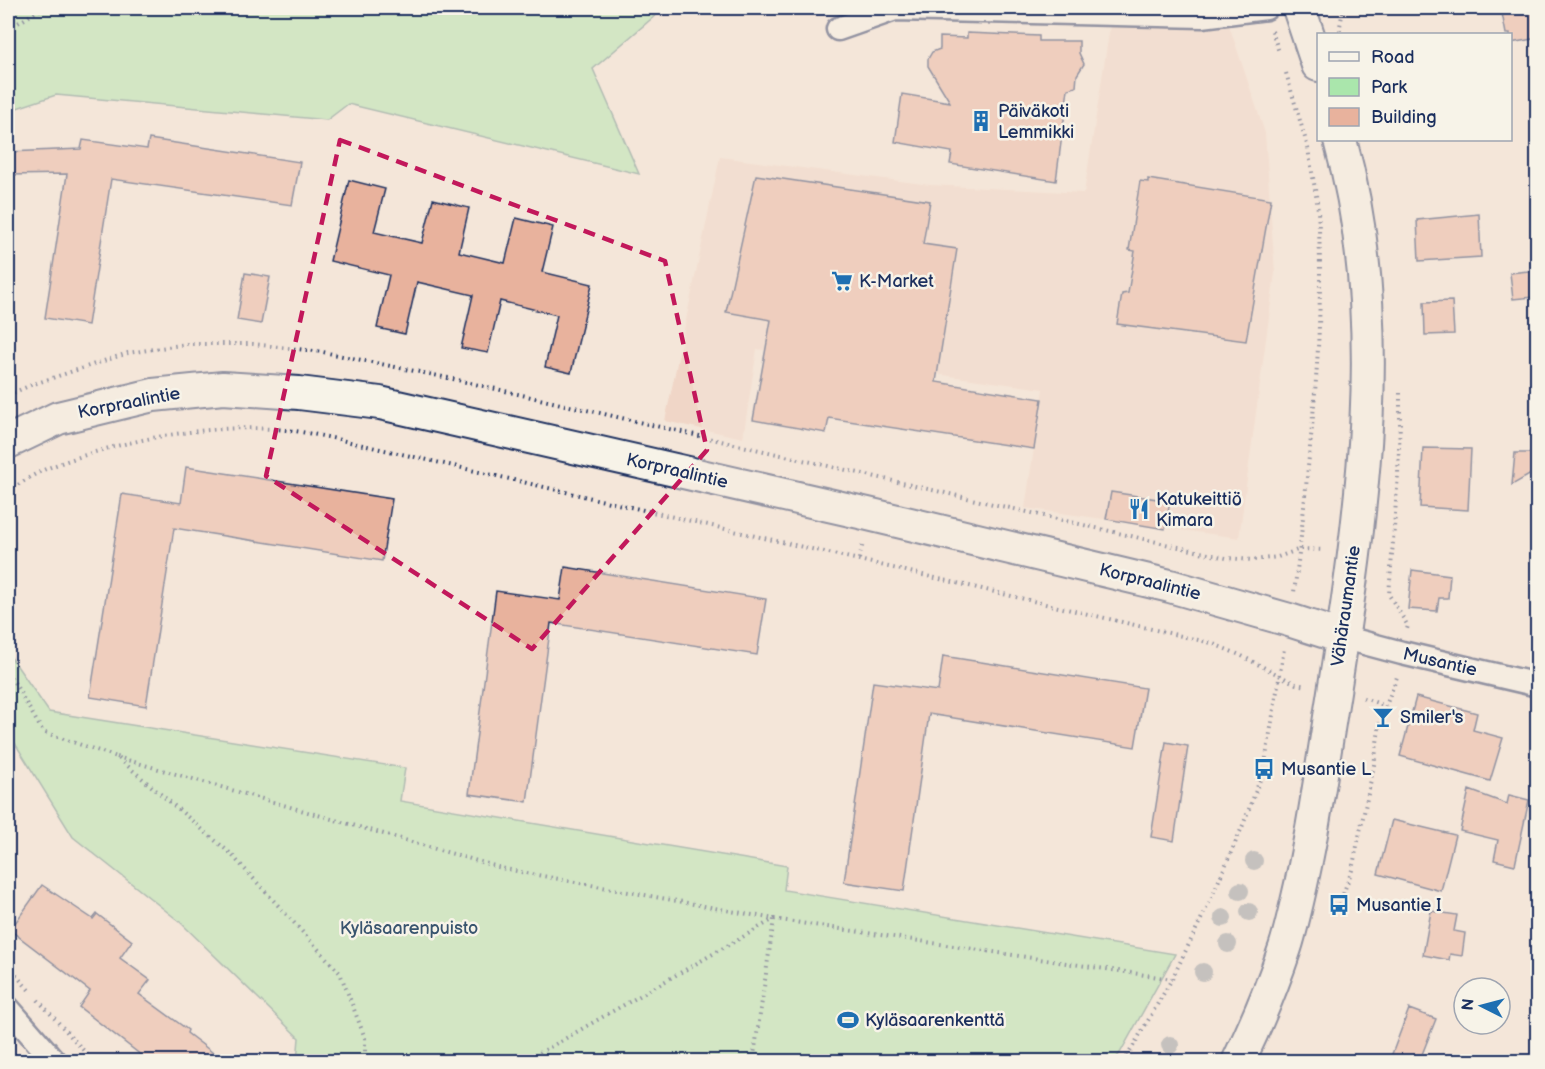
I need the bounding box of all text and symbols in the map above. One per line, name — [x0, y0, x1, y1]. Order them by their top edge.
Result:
legend — [1317, 33, 1512, 141]
text: Road — [1371, 47, 1415, 68]
text: Park — [1371, 77, 1407, 98]
place label: Päiväkoti Lemmikki — [998, 101, 1074, 143]
text: Building — [1371, 107, 1437, 128]
building icon: Päiväkoti Lemmikki — [969, 109, 993, 133]
supermarket icon: K-Market — [830, 269, 854, 293]
place label: K-Market — [859, 271, 934, 292]
street label: Korpraalintie — [76, 383, 182, 423]
street label: Korpraalintie — [624, 449, 730, 493]
place label: Katukeittiö Kimara — [1156, 489, 1242, 531]
restaurant icon: Katukeittiö Kimara — [1127, 497, 1151, 521]
street label: Vähäraumantie — [1327, 544, 1365, 668]
street label: Korpraalintie — [1097, 559, 1203, 605]
street label: Musantie — [1401, 643, 1479, 681]
bar icon: Smiler's — [1371, 705, 1395, 729]
place label: Smiler's — [1400, 707, 1463, 728]
bus stop icon: Musantie L — [1252, 757, 1276, 781]
place label: Musantie L — [1281, 759, 1372, 780]
bus stop icon: Musantie I — [1327, 893, 1351, 917]
place label: Musantie I — [1356, 895, 1442, 916]
park label: Kyläsaarenpuisto — [340, 918, 478, 939]
north arrow — [1452, 976, 1512, 1036]
text: N — [1458, 998, 1479, 1012]
sports icon: Kyläsaarenkenttä — [836, 1008, 860, 1032]
place label: Kyläsaarenkenttä — [865, 1010, 1005, 1031]

